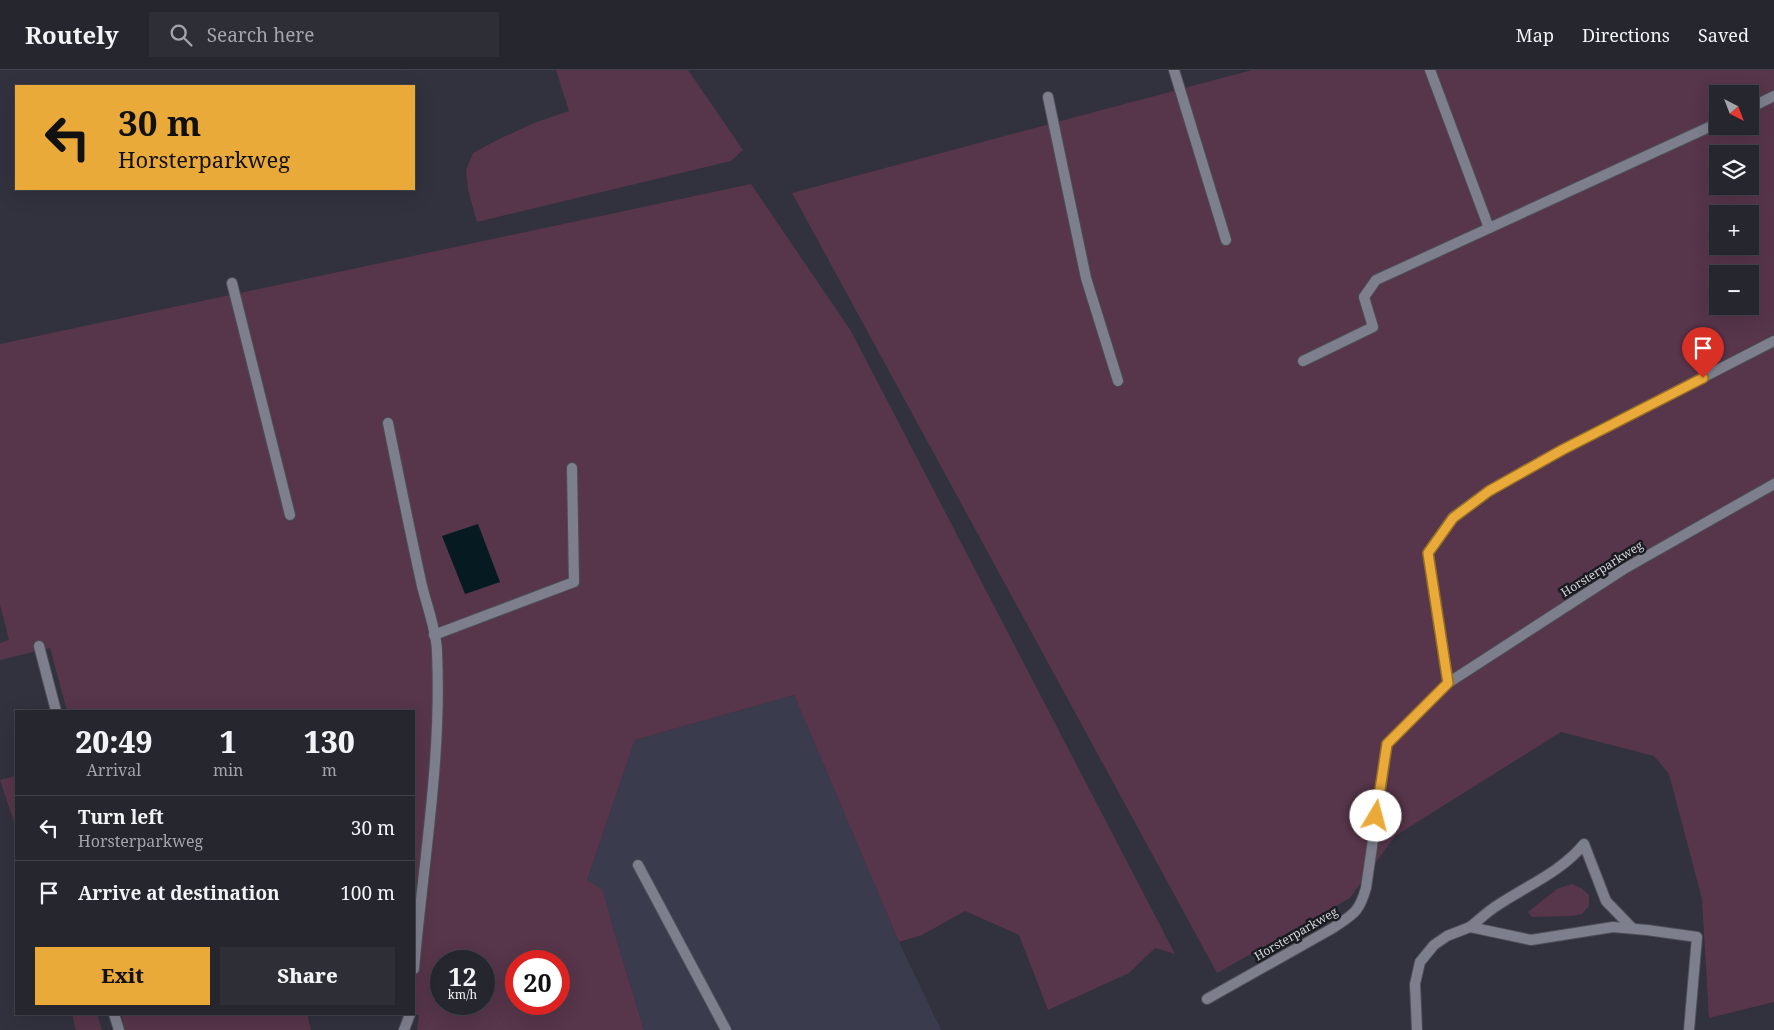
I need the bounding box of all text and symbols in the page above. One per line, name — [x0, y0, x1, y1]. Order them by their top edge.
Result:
search box — [149, 12, 499, 57]
text: Routely — [25, 18, 119, 51]
icon: search — [167, 21, 195, 49]
text: Search here — [207, 22, 314, 48]
text: Map — [1516, 23, 1554, 47]
text: Directions — [1582, 23, 1670, 47]
text: Saved — [1698, 23, 1749, 47]
north arrow — [1709, 85, 1759, 135]
map controls — [1709, 85, 1759, 315]
text: 30 m — [118, 99, 201, 146]
icon: left — [35, 105, 100, 170]
text: Horsterparkweg — [118, 144, 290, 174]
button: layers — [1709, 145, 1759, 195]
button: + — [1709, 205, 1759, 255]
button: − — [1709, 265, 1759, 315]
pin — [1682, 327, 1724, 378]
icon: arrive — [1689, 334, 1717, 362]
street label: Horsterparkweg — [1557, 536, 1646, 601]
text: 20:49 — [75, 721, 153, 762]
text: 1 — [220, 721, 237, 762]
text: 130 — [304, 721, 355, 762]
text: Arrival — [87, 759, 141, 781]
text: min — [213, 759, 243, 781]
text: m — [322, 759, 337, 781]
position arrow — [1349, 789, 1401, 841]
text: Turn left — [78, 804, 164, 830]
icon: left — [35, 814, 63, 842]
text: 30 m — [351, 815, 395, 841]
text: Horsterparkweg — [78, 830, 203, 852]
icon: arrive — [35, 879, 63, 907]
text: Arrive at destination — [78, 880, 280, 906]
text: 100 m — [340, 880, 395, 906]
street label: Horsterparkweg — [1251, 902, 1341, 964]
button: Exit — [35, 947, 210, 1005]
button: Share — [220, 947, 395, 1005]
speed limit sign: 20 — [505, 950, 570, 1015]
text: 12 — [448, 959, 477, 993]
text: km/h — [448, 986, 477, 1003]

